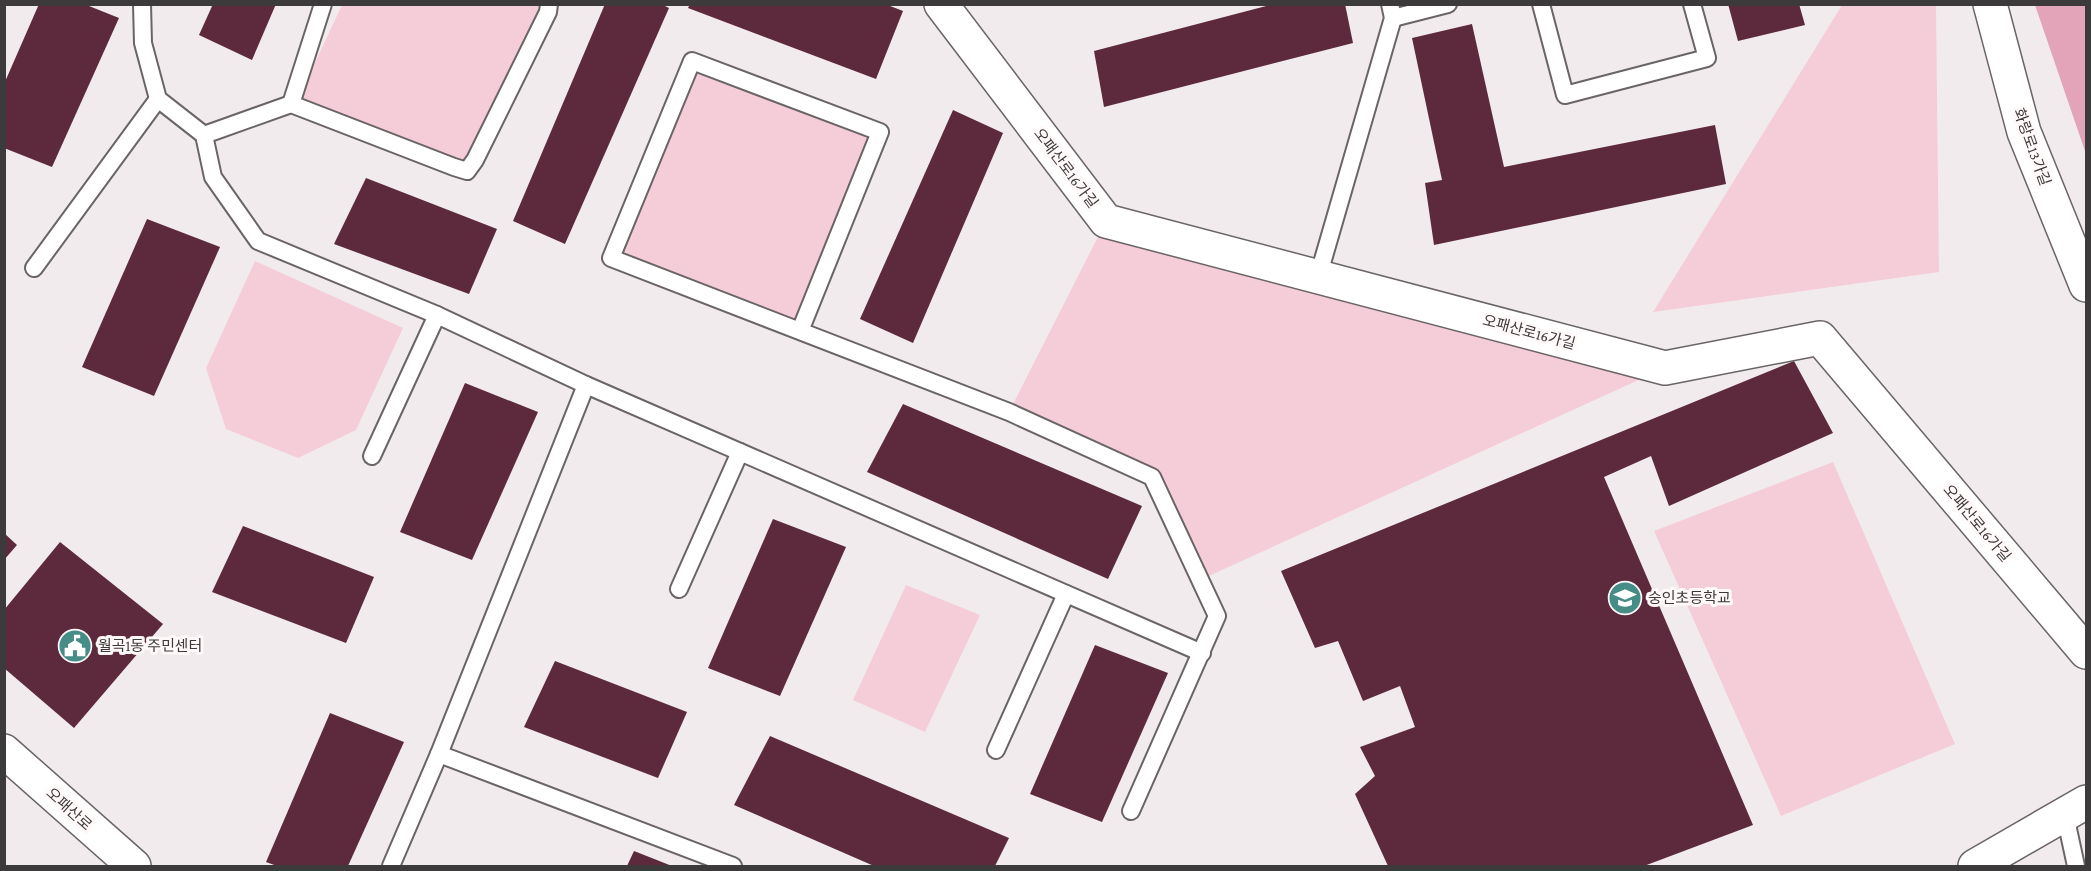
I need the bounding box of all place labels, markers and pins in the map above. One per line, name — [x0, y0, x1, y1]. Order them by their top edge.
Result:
school or university icon: 숭인초등학교 — [1607, 580, 1643, 616]
place label: 숭인초등학교 — [1648, 589, 1731, 606]
public building icon: 월곡1동 주민센터 — [57, 628, 93, 664]
place label: 월곡1동 주민센터 — [98, 638, 202, 654]

